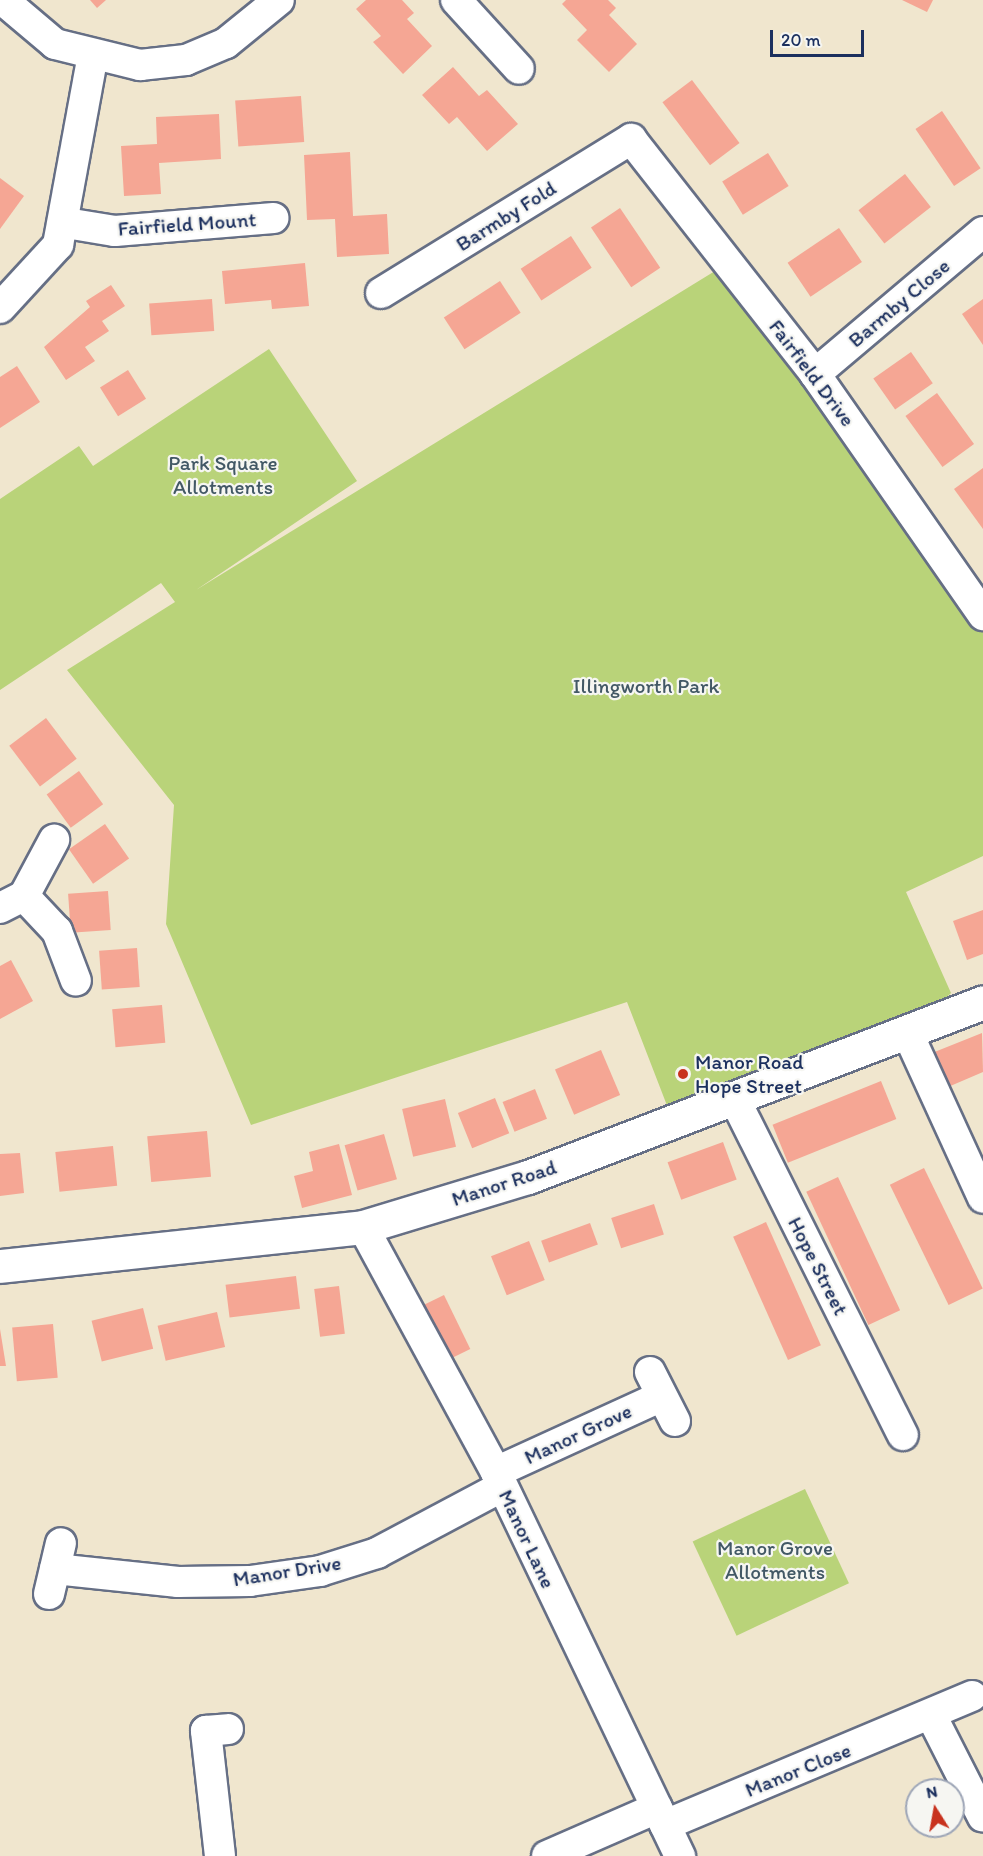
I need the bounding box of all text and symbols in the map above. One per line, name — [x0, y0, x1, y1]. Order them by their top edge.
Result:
scale bar — [773, 18, 868, 56]
text: 20 m — [781, 29, 821, 51]
street label: Barmby Fold — [451, 175, 561, 257]
street label: Fairfield Mount — [117, 207, 257, 241]
street label: Barmby Close — [843, 253, 955, 353]
street label: Fairfield Drive — [764, 314, 860, 432]
park label: Park Square Allotments — [169, 450, 277, 500]
park label: Illingworth Park — [573, 673, 719, 699]
place label: Manor Road Hope Street — [695, 1049, 803, 1099]
marker: Manor Road Hope Street — [676, 1067, 690, 1081]
street label: Manor Road — [449, 1154, 559, 1212]
street label: Hope Street — [783, 1213, 853, 1319]
street label: Manor Grove — [520, 1398, 636, 1470]
street label: Manor Lane — [493, 1486, 561, 1592]
park label: Manor Grove Allotments — [717, 1535, 833, 1585]
street label: Manor Drive — [231, 1550, 343, 1592]
street label: Manor Close — [741, 1737, 855, 1803]
north arrow — [905, 1778, 965, 1838]
text: N — [925, 1781, 939, 1802]

